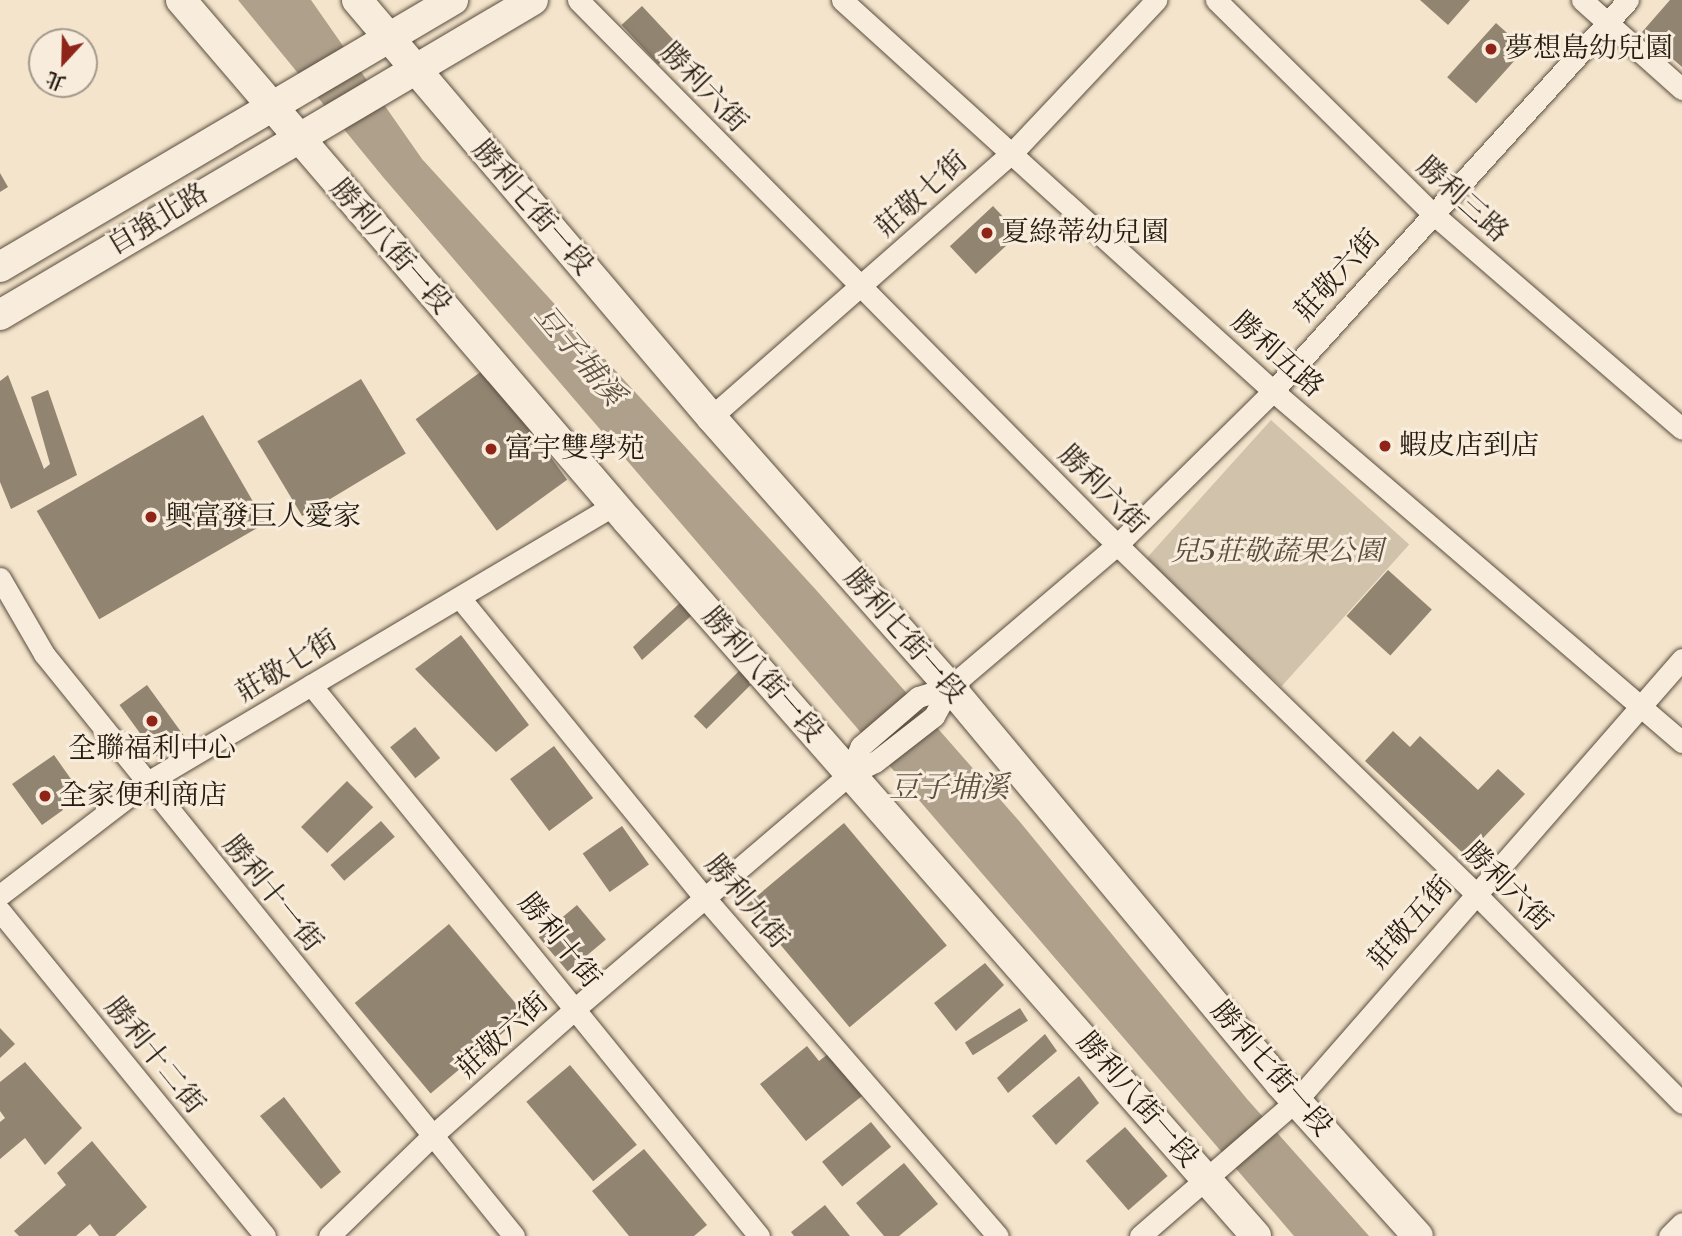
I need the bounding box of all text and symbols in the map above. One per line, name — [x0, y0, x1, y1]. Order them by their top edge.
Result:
north arrow — [28, 28, 98, 98]
place label: 夢想島幼兒園 — [1505, 32, 1673, 66]
street label: 勝利六街 — [652, 36, 754, 140]
marker: 夢想島幼兒園 — [1483, 41, 1499, 57]
text: 北 — [43, 66, 69, 95]
street label: 勝利七街一段 — [464, 134, 600, 282]
street label: 莊敬七街 — [869, 145, 975, 245]
street label: 勝利三路 — [1409, 150, 1515, 250]
street label: 勝利八街一段 — [322, 173, 458, 321]
street label: 自強北路 — [101, 177, 215, 263]
place label: 夏綠蒂幼兒園 — [1001, 216, 1169, 250]
street label: 莊敬六街 — [1288, 223, 1388, 329]
marker: 夏綠蒂幼兒園 — [979, 225, 995, 241]
water label: 豆子埔溪 — [527, 298, 631, 414]
street label: 勝利五路 — [1224, 305, 1330, 405]
place label: 蝦皮店到店 — [1399, 429, 1539, 463]
place label: 富宇雙學苑 — [505, 432, 645, 466]
marker: 蝦皮店到店 — [1377, 438, 1393, 454]
street label: 勝利六街 — [1051, 439, 1153, 541]
marker: 富宇雙學苑 — [483, 441, 499, 457]
place label: 興富發巨人愛家 — [165, 500, 361, 534]
marker: 興富發巨人愛家 — [143, 509, 159, 525]
park label: 兒5莊敬蔬果公園 — [1171, 535, 1383, 569]
street label: 勝利七街一段 — [836, 562, 972, 710]
street label: 勝利八街一段 — [694, 601, 830, 749]
street label: 莊敬七街 — [230, 624, 344, 710]
marker: 全聯福利中心 — [144, 713, 160, 729]
place label: 全聯福利中心 — [68, 732, 236, 766]
water label: 豆子埔溪 — [889, 770, 1009, 806]
place label: 全家便利商店 — [59, 779, 227, 813]
marker: 全家便利商店 — [37, 788, 53, 804]
street label: 勝利十一街 — [215, 829, 329, 959]
street label: 勝利六街 — [1456, 836, 1558, 938]
street label: 勝利九街 — [697, 848, 795, 956]
street label: 莊敬五街 — [1362, 870, 1460, 976]
street label: 勝利十街 — [511, 887, 607, 995]
street label: 莊敬六街 — [450, 986, 556, 1086]
street label: 勝利十二街 — [97, 991, 211, 1121]
street label: 勝利七街一段 — [1203, 995, 1339, 1143]
street label: 勝利八街一段 — [1069, 1026, 1205, 1174]

